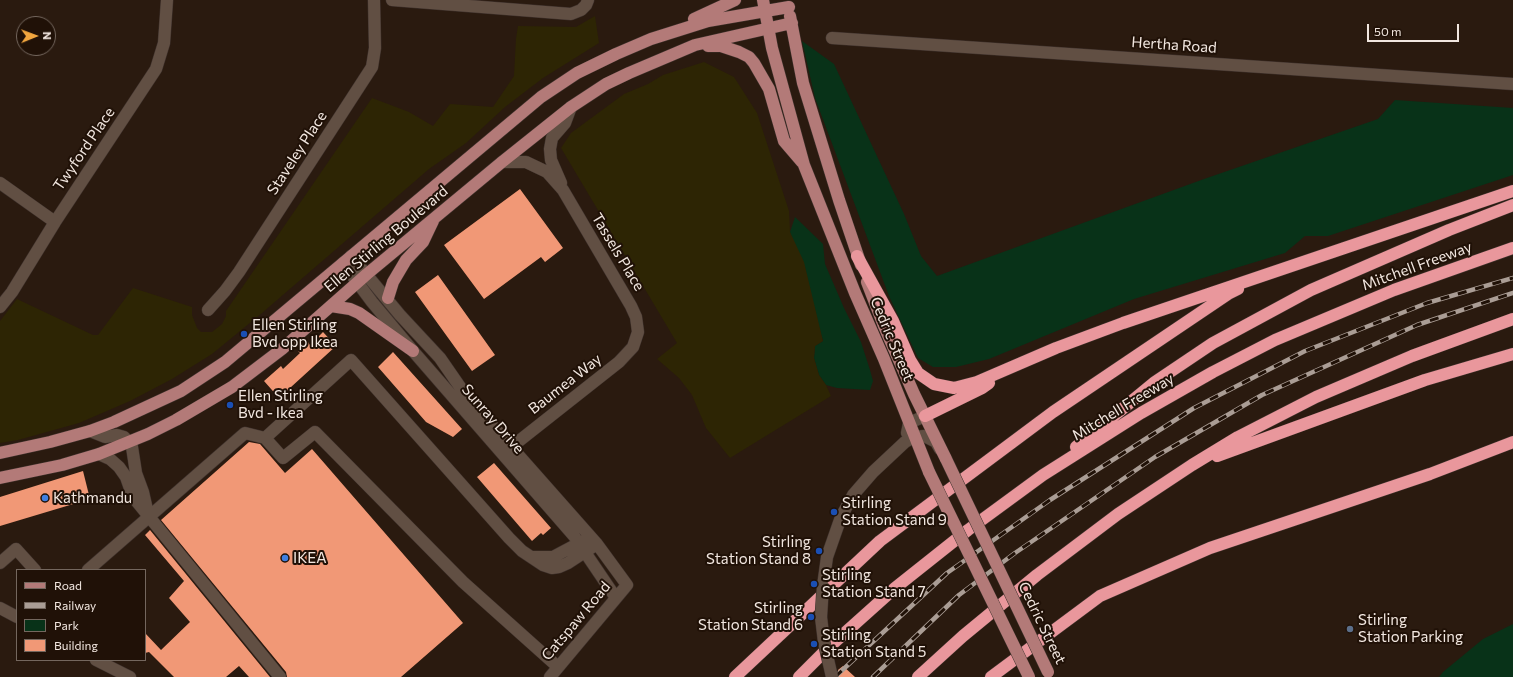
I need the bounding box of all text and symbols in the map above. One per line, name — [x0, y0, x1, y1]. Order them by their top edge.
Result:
north arrow — [16, 16, 56, 56]
scale bar — [1369, 16, 1461, 42]
text: 50 m — [1374, 24, 1402, 38]
text: N — [41, 32, 54, 40]
street label: Hertha Road — [1131, 33, 1217, 57]
street label: Twyford Place — [50, 104, 118, 194]
street label: Staveley Place — [263, 108, 331, 198]
street label: Ellen Stirling Boulevard — [320, 182, 452, 296]
street label: Tassels Place — [588, 210, 648, 294]
street label: Mitchell Freeway — [1360, 238, 1474, 294]
street label: Cedric Street — [866, 294, 918, 384]
place label: Ellen Stirling Bvd opp Ikea — [252, 316, 338, 351]
marker: Ellen Stirling Bvd opp Ikea — [239, 329, 249, 339]
street label: Baumea Way — [525, 350, 605, 418]
street label: Mitchell Freeway — [1069, 369, 1177, 445]
street label: Sunray Drive — [458, 381, 528, 457]
place label: Ellen Stirling Bvd - Ikea — [238, 387, 323, 422]
marker: Ellen Stirling Bvd - Ikea — [225, 400, 235, 410]
place label: Kathmandu — [53, 489, 132, 507]
marker: Kathmandu — [40, 493, 50, 503]
place label: Stirling Station Stand 9 — [842, 494, 947, 529]
marker: Stirling Station Stand 9 — [829, 507, 839, 517]
place label: Stirling Station Stand 8 — [706, 533, 811, 568]
marker: Stirling Station Stand 8 — [814, 546, 824, 556]
place label: IKEA — [293, 549, 327, 567]
marker: IKEA — [280, 553, 290, 563]
place label: Stirling Station Stand 7 — [822, 566, 926, 601]
legend — [16, 569, 146, 661]
text: Road — [54, 578, 82, 592]
street label: Catspaw Road — [538, 578, 614, 664]
marker: Stirling Station Stand 7 — [809, 579, 819, 589]
street label: Cedric Street — [1014, 579, 1070, 667]
text: Railway — [54, 598, 96, 612]
place label: Stirling Station Stand 6 — [698, 599, 803, 634]
place label: Stirling Station Parking — [1358, 611, 1463, 646]
marker: Stirling Station Stand 6 — [806, 612, 816, 622]
text: Park — [54, 618, 79, 632]
marker: Stirling Station Parking — [1345, 624, 1355, 634]
place label: Stirling Station Stand 5 — [822, 626, 926, 661]
text: Building — [54, 638, 98, 652]
marker: Stirling Station Stand 5 — [809, 639, 819, 649]

